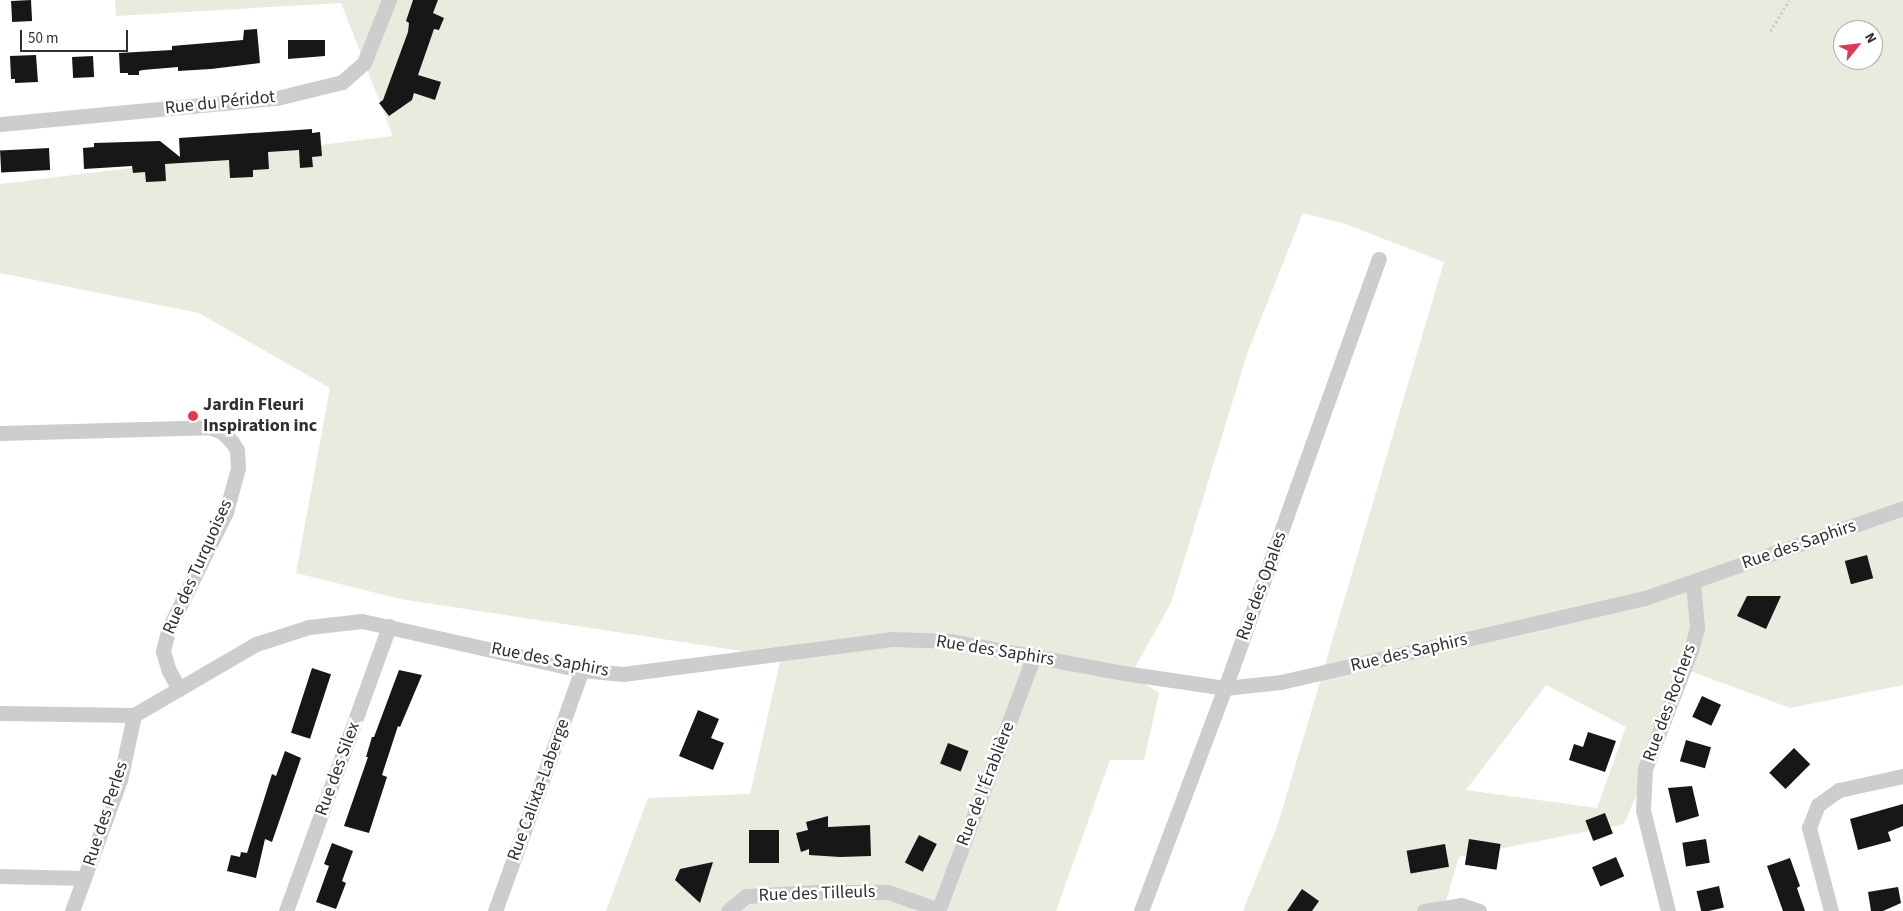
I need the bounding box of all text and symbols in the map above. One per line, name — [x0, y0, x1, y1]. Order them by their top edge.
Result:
scale bar — [22, 20, 130, 52]
north arrow — [1833, 20, 1883, 70]
text: 50 m — [28, 28, 58, 49]
text: N — [1859, 29, 1881, 47]
street label: Rue du Péridot — [164, 86, 276, 120]
place label: Jardin Fleuri Inspiration inc — [203, 395, 317, 438]
marker: Jardin Fleuri Inspiration inc — [187, 410, 199, 422]
street label: Rue des Turquoises — [159, 496, 237, 638]
street label: Rue des Saphirs — [1739, 515, 1859, 575]
street label: Rue des Opales — [1232, 529, 1292, 643]
street label: Rue des Saphirs — [1348, 629, 1470, 677]
street label: Rue des Saphirs — [934, 631, 1056, 671]
street label: Rue des Saphirs — [489, 638, 611, 682]
street label: Rue des Rochers — [1639, 641, 1701, 765]
street label: Rue Calixta-Laberge — [503, 716, 575, 864]
street label: Rue des Silex — [311, 719, 365, 819]
street label: Rue de l'Érablière — [952, 719, 1020, 849]
street label: Rue des Perles — [79, 759, 133, 869]
street label: Rue des Tilleuls — [758, 881, 876, 907]

